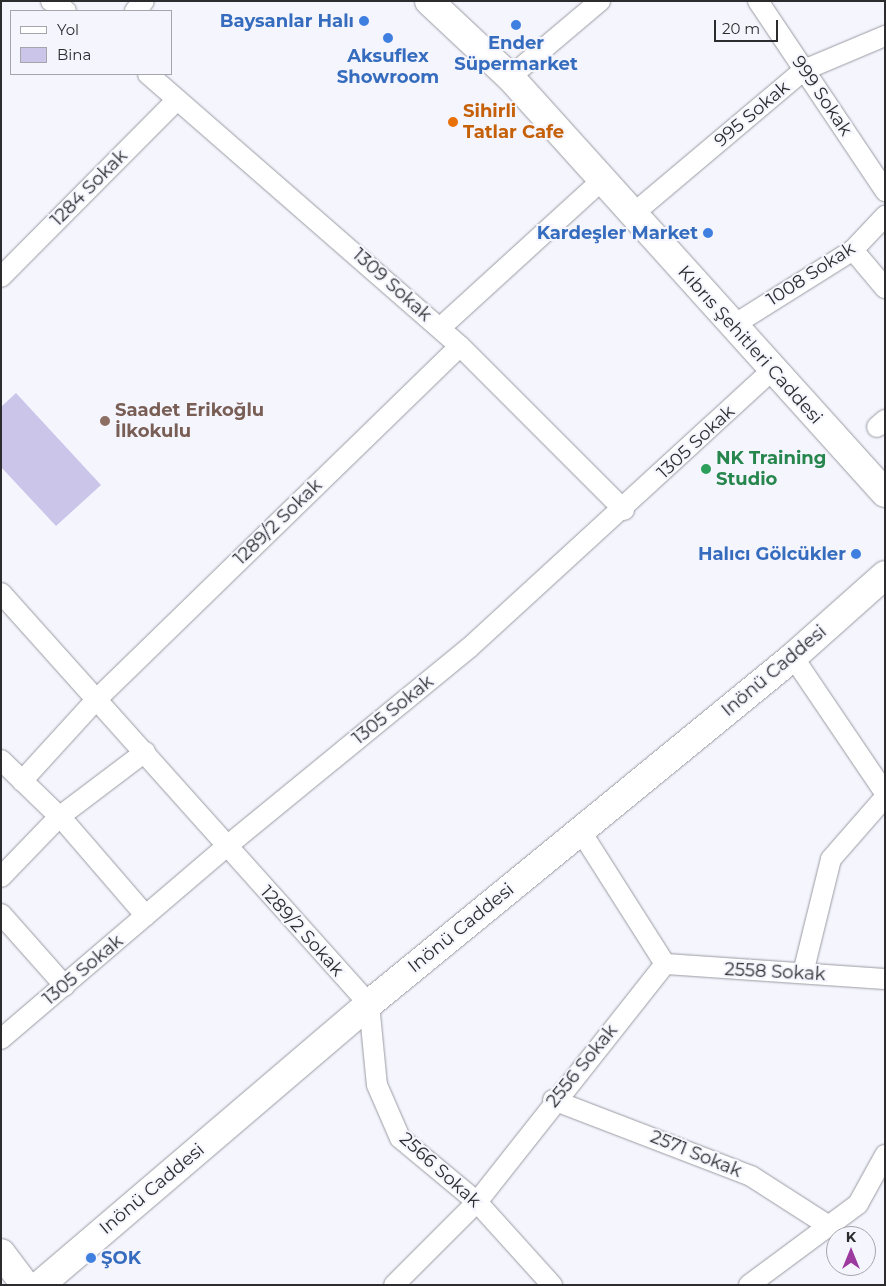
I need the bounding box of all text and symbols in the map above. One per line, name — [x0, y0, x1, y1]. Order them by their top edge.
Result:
legend — [10, 10, 172, 75]
place label: Baysanlar Halı — [220, 10, 354, 32]
scale bar — [716, 10, 780, 42]
marker: Baysanlar Halı — [358, 15, 370, 27]
marker: Ender Süpermarket — [510, 19, 522, 31]
text: 20 m — [722, 19, 760, 38]
text: Yol — [57, 20, 79, 39]
marker: Aksuflex Showroom — [382, 32, 394, 44]
place label: Ender Süpermarket — [454, 33, 578, 76]
text: Bina — [57, 45, 91, 64]
place label: Aksuflex Showroom — [337, 46, 439, 88]
street label: 999 Sokak — [787, 52, 857, 140]
street label: 995 Sokak — [710, 76, 794, 152]
place label: Sihirli Tatlar Cafe — [463, 101, 564, 144]
marker: Sihirli Tatlar Cafe — [447, 116, 459, 128]
street label: 1284 Sokak — [46, 145, 132, 231]
place label: Kardeşler Market — [537, 222, 698, 244]
marker: Kardeşler Market — [702, 227, 714, 239]
street label: 1008 Sokak — [763, 237, 859, 311]
street label: 1309 Sokak — [348, 244, 436, 326]
street label: Kıbrıs Şehitleri Caddesi — [673, 261, 827, 429]
place label: Saadet Erikoğlu İlkokulu — [115, 400, 264, 442]
street label: 1305 Sokak — [653, 401, 739, 483]
marker: Saadet Erikoğlu İlkokulu — [99, 415, 111, 427]
place label: NK Training Studio — [716, 448, 826, 490]
marker: NK Training Studio — [700, 463, 712, 475]
street label: 1289/2 Sokak — [229, 475, 327, 569]
place label: Halıcı Gölcükler — [698, 543, 846, 565]
marker: Halıcı Gölcükler — [850, 548, 862, 560]
street label: Inönü Caddesi — [717, 621, 831, 721]
street label: 1305 Sokak — [348, 671, 438, 749]
street label: Inönü Caddesi — [404, 879, 518, 977]
street label: 1289/2 Sokak — [256, 881, 348, 981]
street label: 1305 Sokak — [39, 930, 127, 1010]
street label: 2558 Sokak — [724, 959, 826, 985]
street label: 2556 Sokak — [542, 1020, 622, 1112]
street label: 2571 Sokak — [647, 1126, 745, 1182]
street label: 2566 Sokak — [395, 1128, 485, 1212]
street label: Inönü Caddesi — [95, 1139, 209, 1239]
north arrow — [826, 1226, 876, 1276]
text: K — [846, 1228, 856, 1246]
place label: ŞOK — [101, 1247, 141, 1269]
marker: ŞOK — [85, 1252, 97, 1264]

